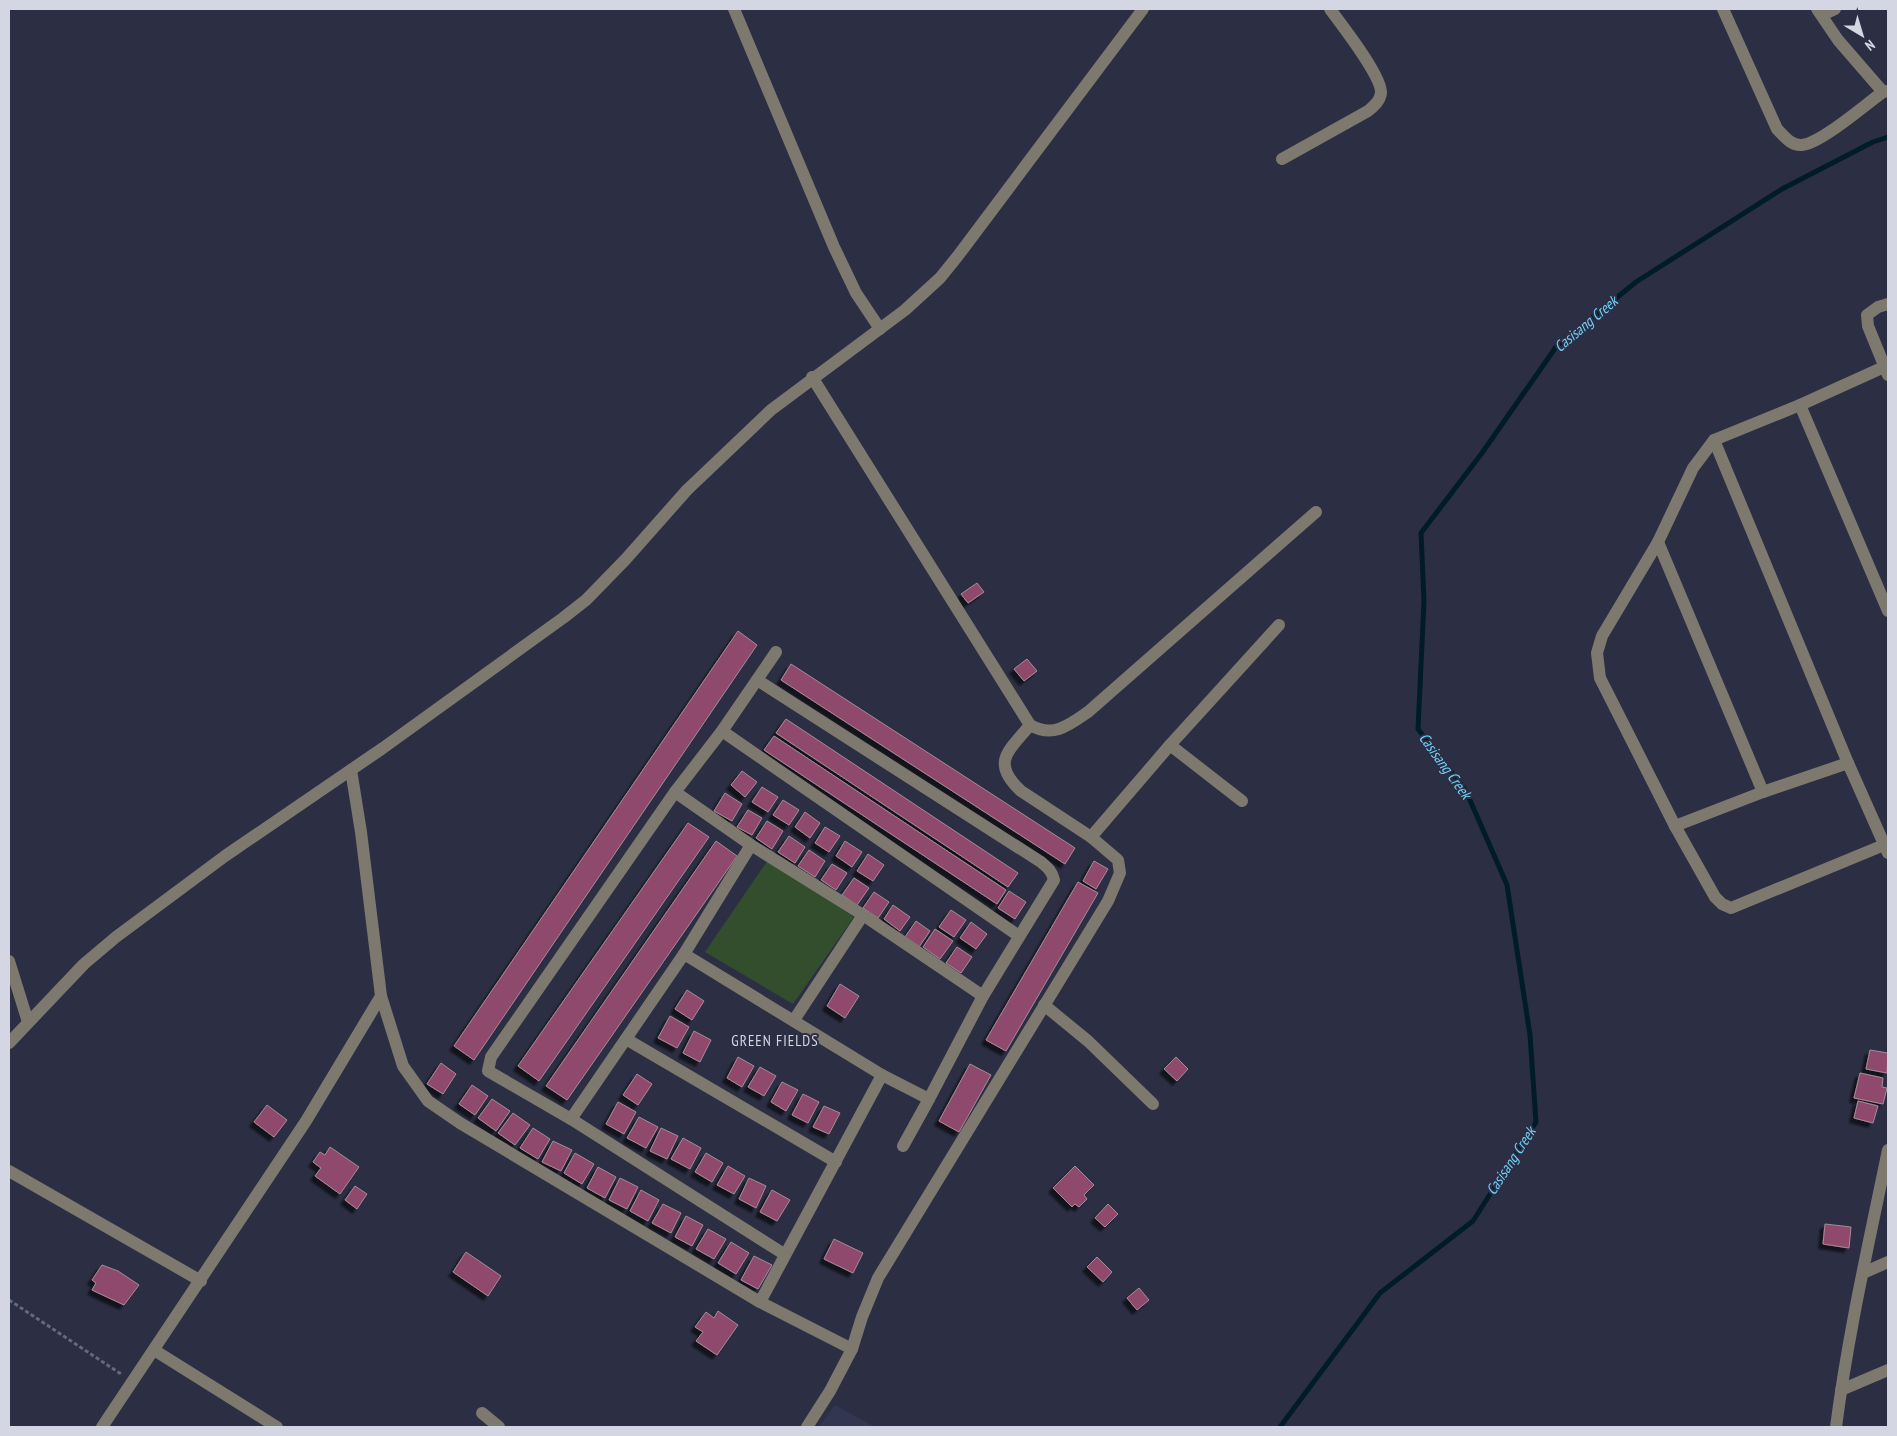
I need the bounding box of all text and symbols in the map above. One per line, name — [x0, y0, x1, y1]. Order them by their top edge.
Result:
north arrow — [1837, 10, 1887, 60]
text: N — [1861, 36, 1879, 55]
water label: Casisang Creek — [1550, 290, 1623, 356]
water label: Casisang Creek — [1415, 729, 1477, 804]
district label: GREEN FIELDS — [731, 1031, 819, 1050]
water label: Casisang Creek — [1482, 1121, 1541, 1198]

